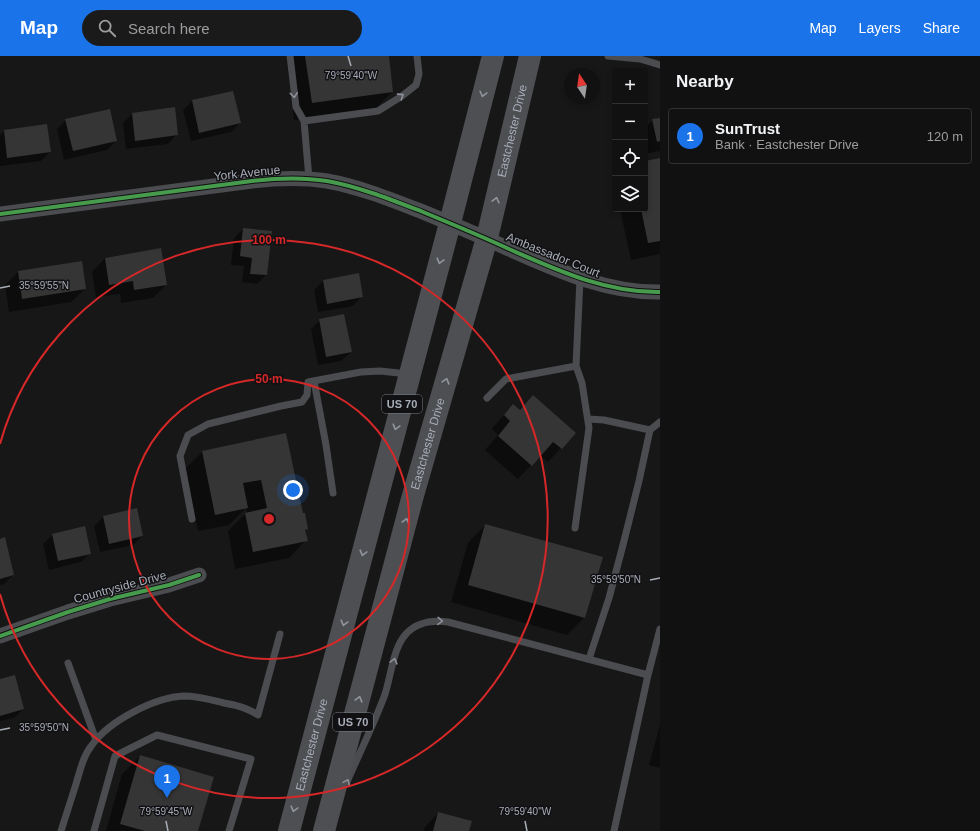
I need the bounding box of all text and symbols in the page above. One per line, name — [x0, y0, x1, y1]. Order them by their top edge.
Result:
search box — [82, 10, 362, 46]
text: Map — [20, 17, 58, 38]
icon: search — [96, 17, 118, 39]
text: Search here — [128, 20, 210, 37]
text: Map — [809, 20, 837, 36]
text: Layers — [859, 20, 901, 36]
text: Share — [923, 20, 960, 36]
north arrow — [564, 68, 600, 104]
map controls — [612, 68, 648, 212]
button: + — [612, 68, 648, 104]
text: 79°59'40"W — [325, 70, 378, 81]
text: Nearby — [676, 72, 734, 91]
street label: Eastchester Drive — [495, 83, 530, 179]
one-way arrow — [479, 90, 488, 97]
one-way arrow — [290, 92, 299, 98]
one-way arrow — [397, 94, 404, 101]
button: − — [612, 104, 648, 140]
text: SunTrust — [715, 120, 780, 137]
text: 1 — [686, 129, 694, 144]
text: 120 m — [927, 129, 963, 144]
text: Bank · Eastchester Drive — [715, 137, 859, 152]
button: locate — [612, 140, 648, 176]
street label: York Avenue — [213, 163, 281, 183]
button: layers — [612, 176, 648, 212]
one-way arrow — [491, 197, 499, 204]
street label: Ambassador Court — [504, 230, 603, 280]
text: 100 m — [252, 233, 286, 247]
one-way arrow — [436, 257, 445, 264]
text: 35°59'55"N — [19, 280, 69, 291]
text: 50 m — [255, 372, 283, 386]
one-way arrow — [441, 377, 450, 384]
road number: US 70 — [382, 395, 422, 413]
street label: Eastchester Drive — [408, 396, 448, 491]
one-way arrow — [392, 423, 401, 430]
your location — [283, 480, 303, 500]
centre of rings — [262, 512, 276, 526]
one-way arrow — [402, 518, 410, 524]
one-way arrow — [359, 549, 368, 556]
street label: Countryside Drive — [72, 568, 168, 606]
text: 35°59'50"N — [591, 574, 641, 585]
one-way arrow — [437, 617, 443, 626]
one-way arrow — [340, 619, 349, 626]
one-way arrow — [389, 658, 398, 665]
one-way arrow — [354, 695, 363, 702]
street label: Eastchester Drive — [293, 697, 331, 793]
road number: US 70 — [333, 713, 373, 731]
text: 35°59'50"N — [19, 722, 69, 733]
pin: 1 — [154, 765, 180, 798]
one-way arrow — [342, 779, 350, 787]
text: 79°59'45"W — [140, 806, 193, 817]
one-way arrow — [291, 806, 299, 812]
text: 79°59'40"W — [499, 806, 552, 817]

